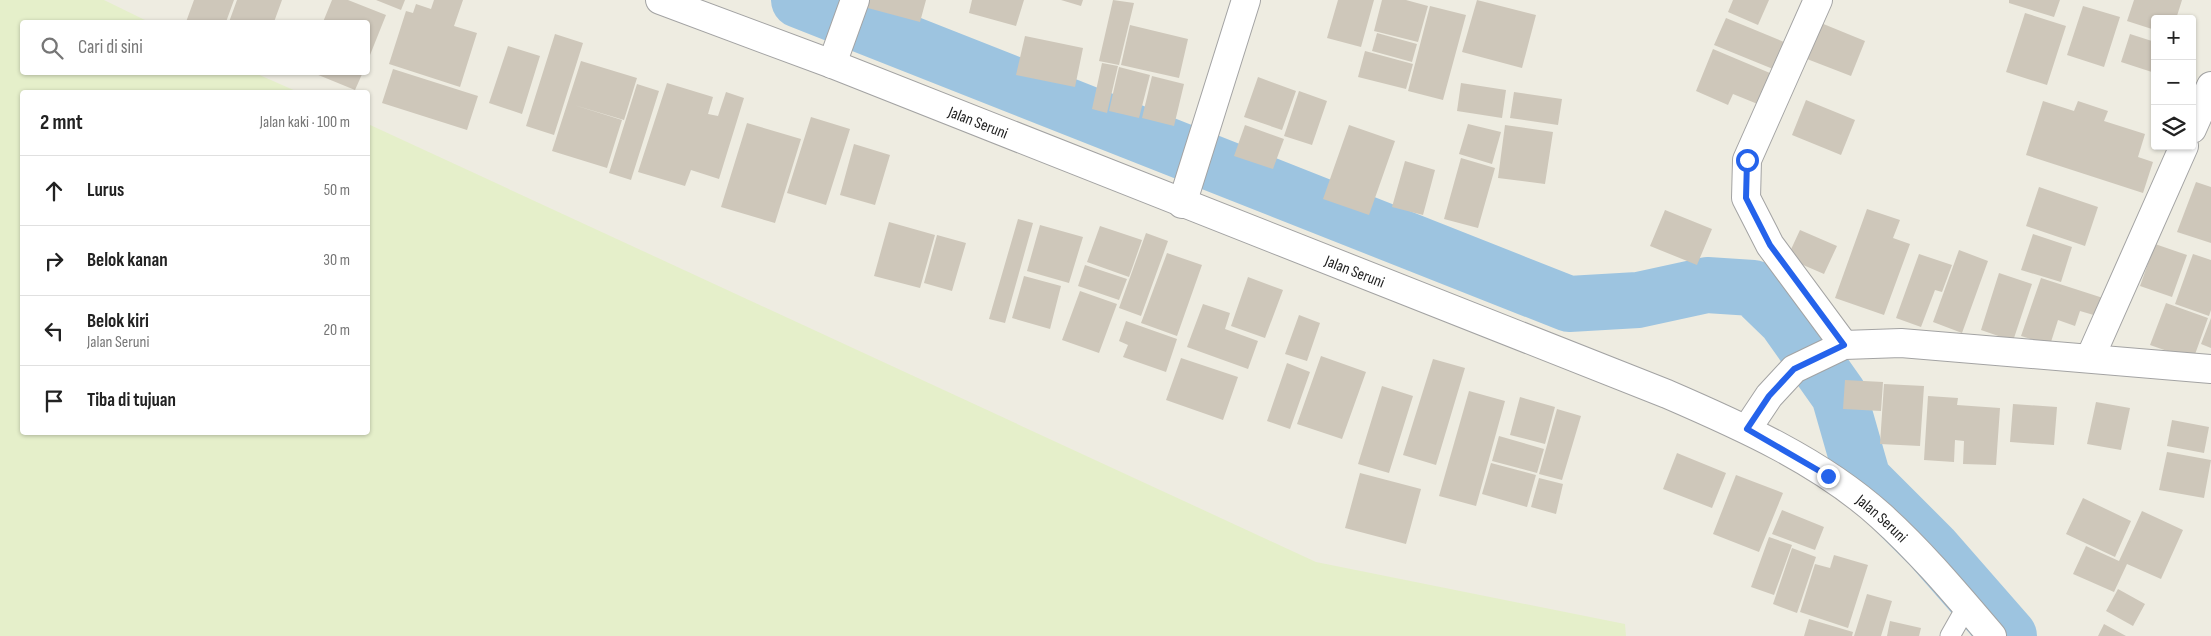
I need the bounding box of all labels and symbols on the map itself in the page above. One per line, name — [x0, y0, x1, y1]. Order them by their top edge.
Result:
street label: Jalan Seruni — [944, 103, 1010, 144]
route start — [1736, 149, 1759, 172]
street label: Jalan Seruni — [1321, 251, 1387, 292]
route end — [1817, 465, 1840, 488]
street label: Jalan Seruni — [1851, 490, 1911, 547]

